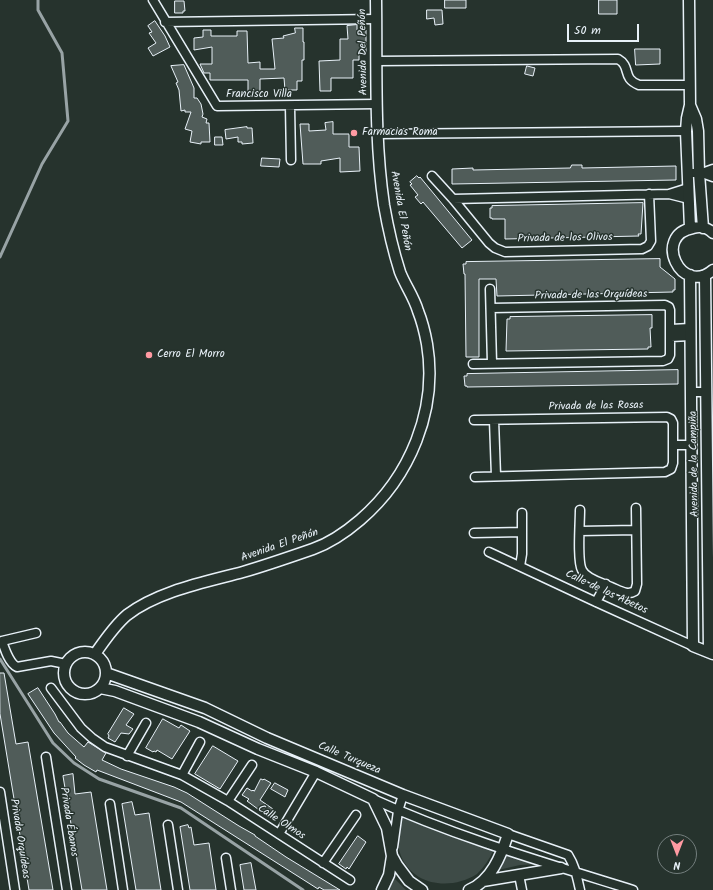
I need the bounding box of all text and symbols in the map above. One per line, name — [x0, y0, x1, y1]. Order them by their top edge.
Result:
street label: Avenida Del Peñón — [357, 9, 371, 95]
scale bar — [569, 16, 641, 42]
text: 50 m — [574, 21, 601, 40]
street label: Francisco Villa — [226, 88, 292, 102]
place label: Farmacias Roma — [362, 126, 438, 140]
marker: Farmacias Roma — [349, 128, 359, 138]
street label: Avenida El Peñón — [386, 170, 414, 252]
street label: Privada de los Olivos — [517, 232, 613, 246]
street label: Privada de las Orquídeas — [535, 288, 647, 304]
place label: Cerro El Morro — [157, 348, 225, 362]
marker: Cerro El Morro — [144, 350, 154, 360]
street label: Privada de las Rosas — [548, 400, 644, 414]
street label: Avenida de la Campiña — [687, 411, 703, 517]
street label: Avenida El Peñón — [240, 527, 320, 565]
street label: Calle de los Abetos — [563, 568, 649, 618]
street label: Calle Turqueza — [316, 740, 382, 778]
street label: Privada Ébanos — [56, 786, 80, 858]
street label: Privada Orquídeas — [6, 798, 32, 880]
street label: Calle Olmos — [255, 803, 307, 843]
north arrow — [657, 834, 697, 874]
text: N — [674, 856, 680, 874]

